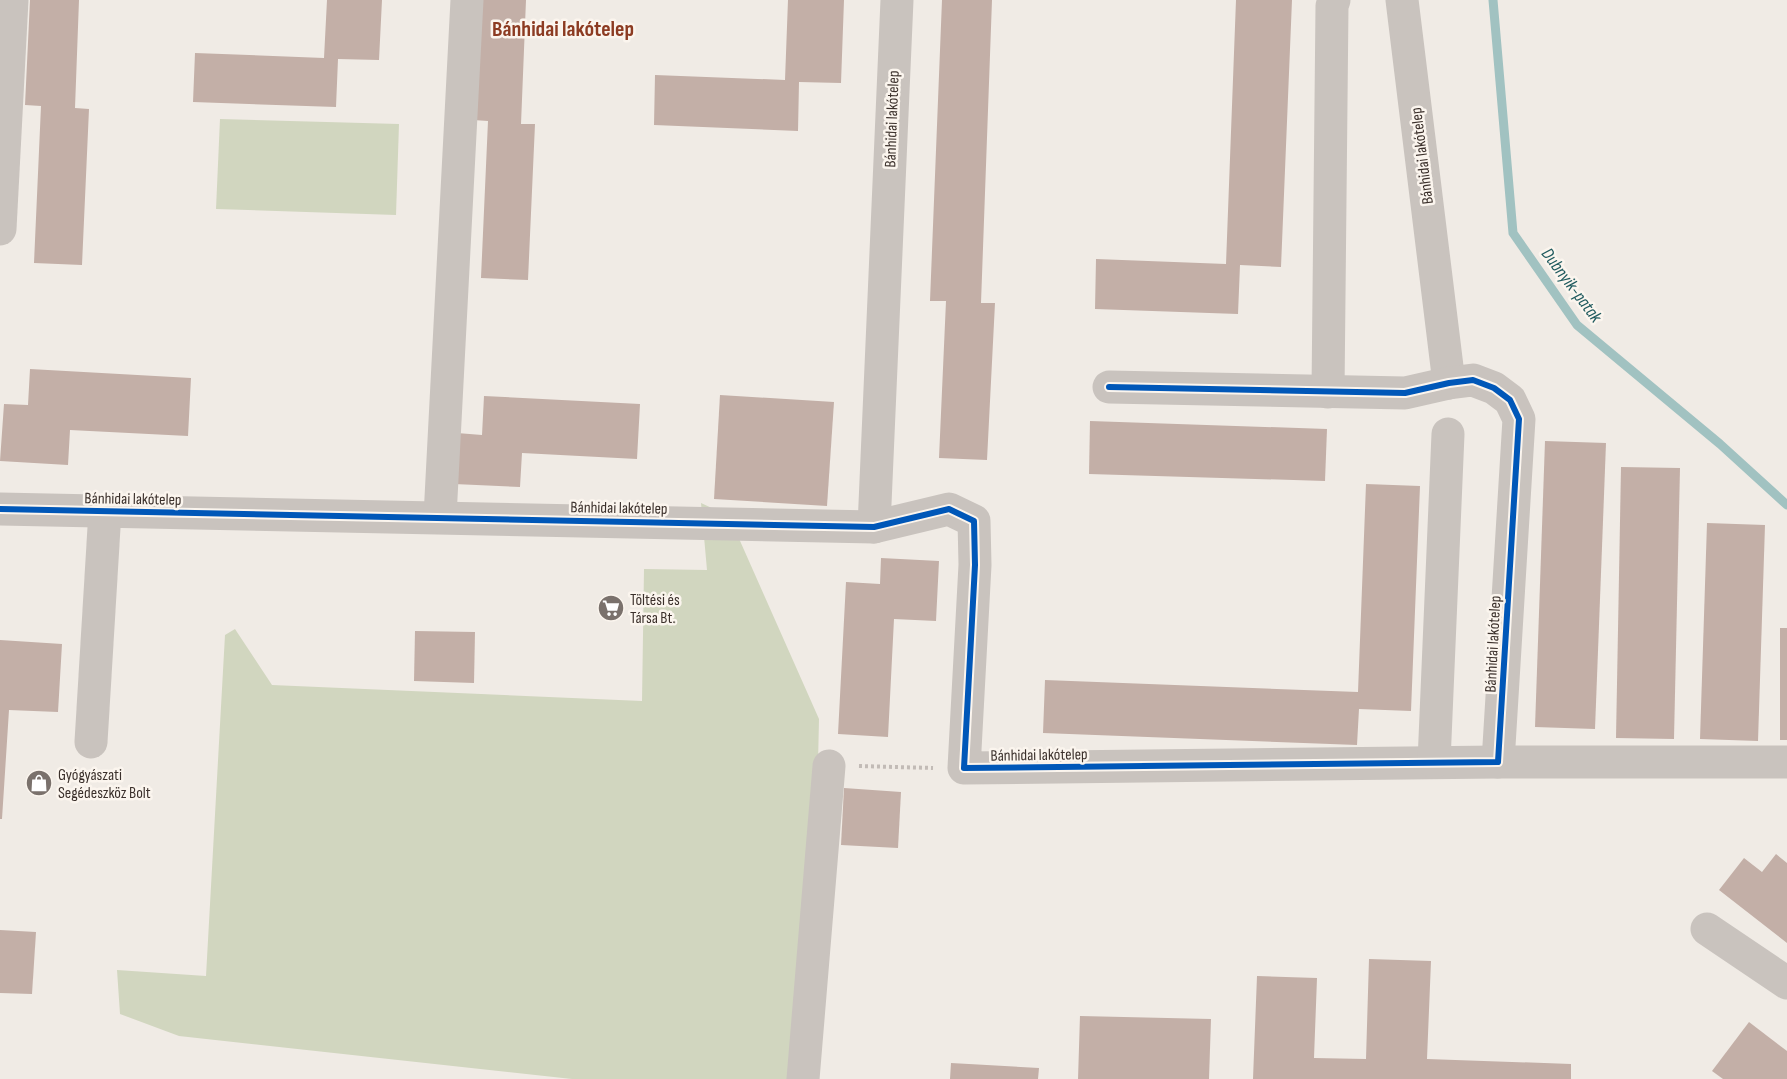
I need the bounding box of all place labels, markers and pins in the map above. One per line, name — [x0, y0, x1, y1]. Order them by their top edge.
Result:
place label: Töltési és Társa Bt. — [630, 591, 680, 628]
supermarket icon: Töltési és Társa Bt. — [596, 593, 626, 623]
place label: Gyógyászati Segédeszköz Bolt — [58, 766, 151, 803]
shop icon: Gyógyászati Segédeszköz Bolt — [24, 768, 54, 798]

